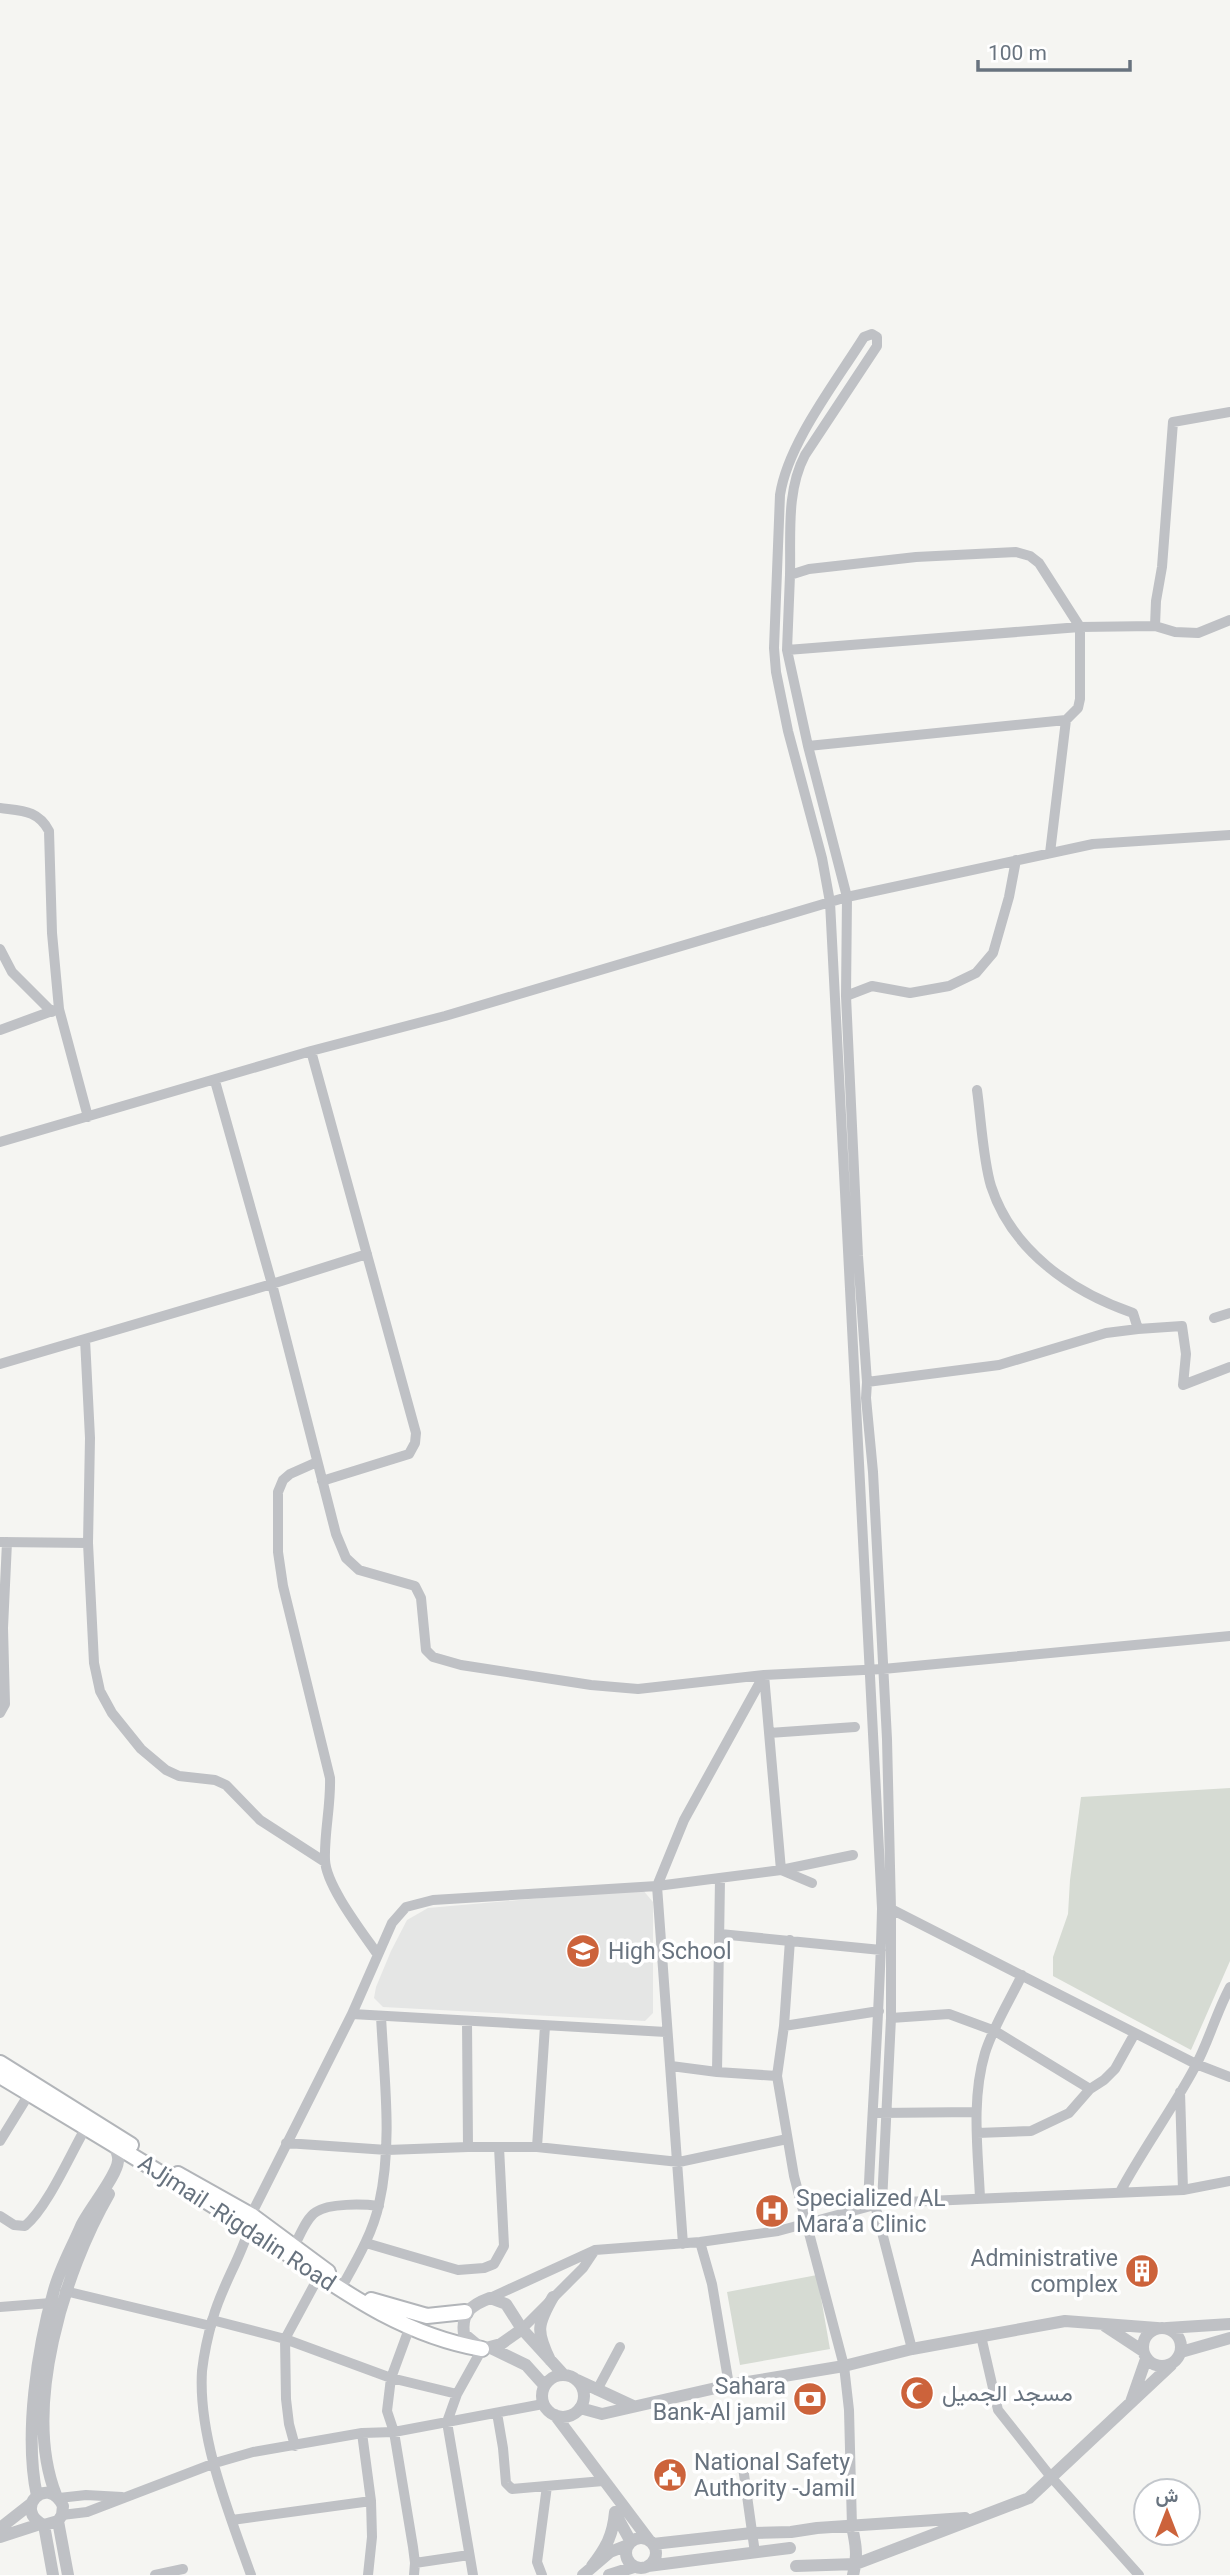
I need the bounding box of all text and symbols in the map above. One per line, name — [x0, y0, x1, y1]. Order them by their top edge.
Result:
scale bar — [978, 28, 1130, 72]
text: 100 m — [988, 41, 1047, 65]
school or university icon: High School — [564, 1932, 602, 1970]
place label: High School — [608, 1938, 731, 1965]
street label: AJjmail -Rigdalin Road — [133, 2149, 341, 2297]
place label: Specialized AL Mara’a Clinic — [796, 2185, 946, 2238]
hospital icon: Specialized AL Mara’a Clinic — [753, 2192, 791, 2230]
place label: Administrative complex — [970, 2245, 1118, 2298]
building icon: Administrative complex — [1123, 2252, 1161, 2290]
place label: Sahara Bank-Al jamil — [653, 2373, 786, 2426]
mosque icon: مسجد الجميل — [898, 2374, 936, 2412]
bank icon: Sahara Bank-Al jamil — [791, 2380, 829, 2418]
place label: مسجد الجميل — [942, 2380, 1073, 2407]
place label: National Safety Authority -Jamil — [694, 2449, 855, 2502]
public building icon: National Safety Authority -Jamil — [651, 2456, 689, 2494]
north arrow — [1132, 2477, 1202, 2547]
text: ش — [1156, 2484, 1179, 2507]

